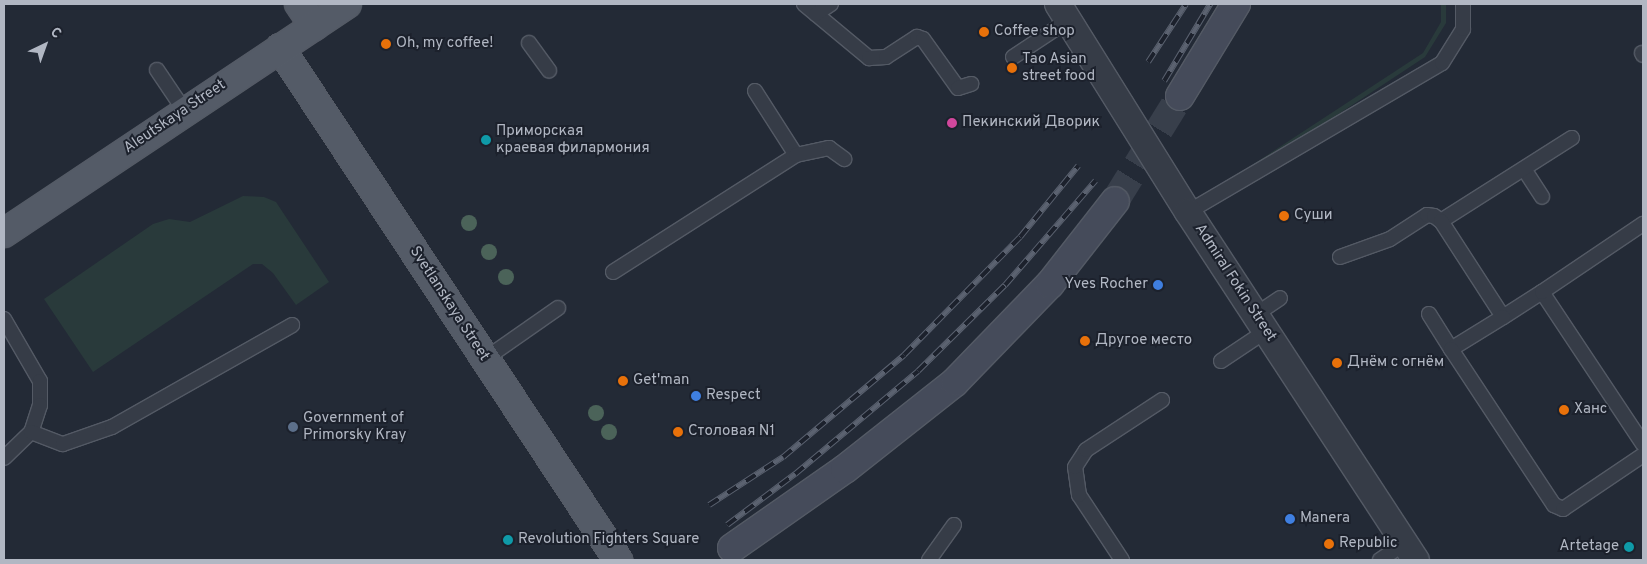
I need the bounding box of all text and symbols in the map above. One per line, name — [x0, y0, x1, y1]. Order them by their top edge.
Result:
north arrow — [20, 20, 70, 70]
place label: Coffee shop — [994, 23, 1075, 41]
text: С — [46, 24, 64, 43]
marker: Coffee shop — [978, 26, 990, 38]
place label: Oh, my coffee! — [396, 35, 493, 53]
marker: Oh, my coffee! — [380, 38, 392, 50]
place label: Tao Asian street food — [1022, 50, 1095, 85]
marker: Tao Asian street food — [1006, 62, 1018, 74]
street label: Aleutskaya Street — [121, 76, 229, 158]
place label: Пекинский Дворик — [962, 114, 1100, 132]
marker: Пекинский Дворик — [946, 117, 958, 129]
place label: Приморская краевая филармония — [496, 122, 650, 157]
marker: Приморская краевая филармония — [480, 134, 492, 146]
place label: Суши — [1294, 207, 1333, 225]
marker: Суши — [1278, 210, 1290, 222]
street label: Admiral Fokin Street — [1190, 221, 1280, 345]
street label: Svetlanskaya Street — [405, 243, 493, 365]
place label: Yves Rocher — [1064, 276, 1148, 294]
marker: Yves Rocher — [1152, 279, 1164, 291]
place label: Другое место — [1095, 332, 1192, 350]
marker: Другое место — [1079, 335, 1091, 347]
place label: Днём с огнём — [1347, 354, 1444, 372]
marker: Днём с огнём — [1331, 357, 1343, 369]
place label: Get'man — [633, 372, 689, 390]
marker: Get'man — [617, 375, 629, 387]
place label: Respect — [706, 387, 761, 405]
marker: Respect — [690, 390, 702, 402]
place label: Ханс — [1574, 401, 1607, 419]
marker: Ханс — [1558, 404, 1570, 416]
place label: Government of Primorsky Kray — [303, 409, 406, 444]
marker: Government of Primorsky Kray — [287, 421, 299, 433]
place label: Столовая N1 — [688, 423, 775, 441]
marker: Столовая N1 — [672, 426, 684, 438]
place label: Manera — [1300, 510, 1350, 528]
marker: Manera — [1284, 513, 1296, 525]
place label: Revolution Fighters Square — [518, 531, 699, 549]
marker: Revolution Fighters Square — [502, 534, 514, 546]
place label: Republic — [1339, 535, 1397, 553]
marker: Republic — [1323, 538, 1335, 550]
place label: Artetage — [1559, 538, 1619, 556]
marker: Artetage — [1623, 541, 1635, 553]

